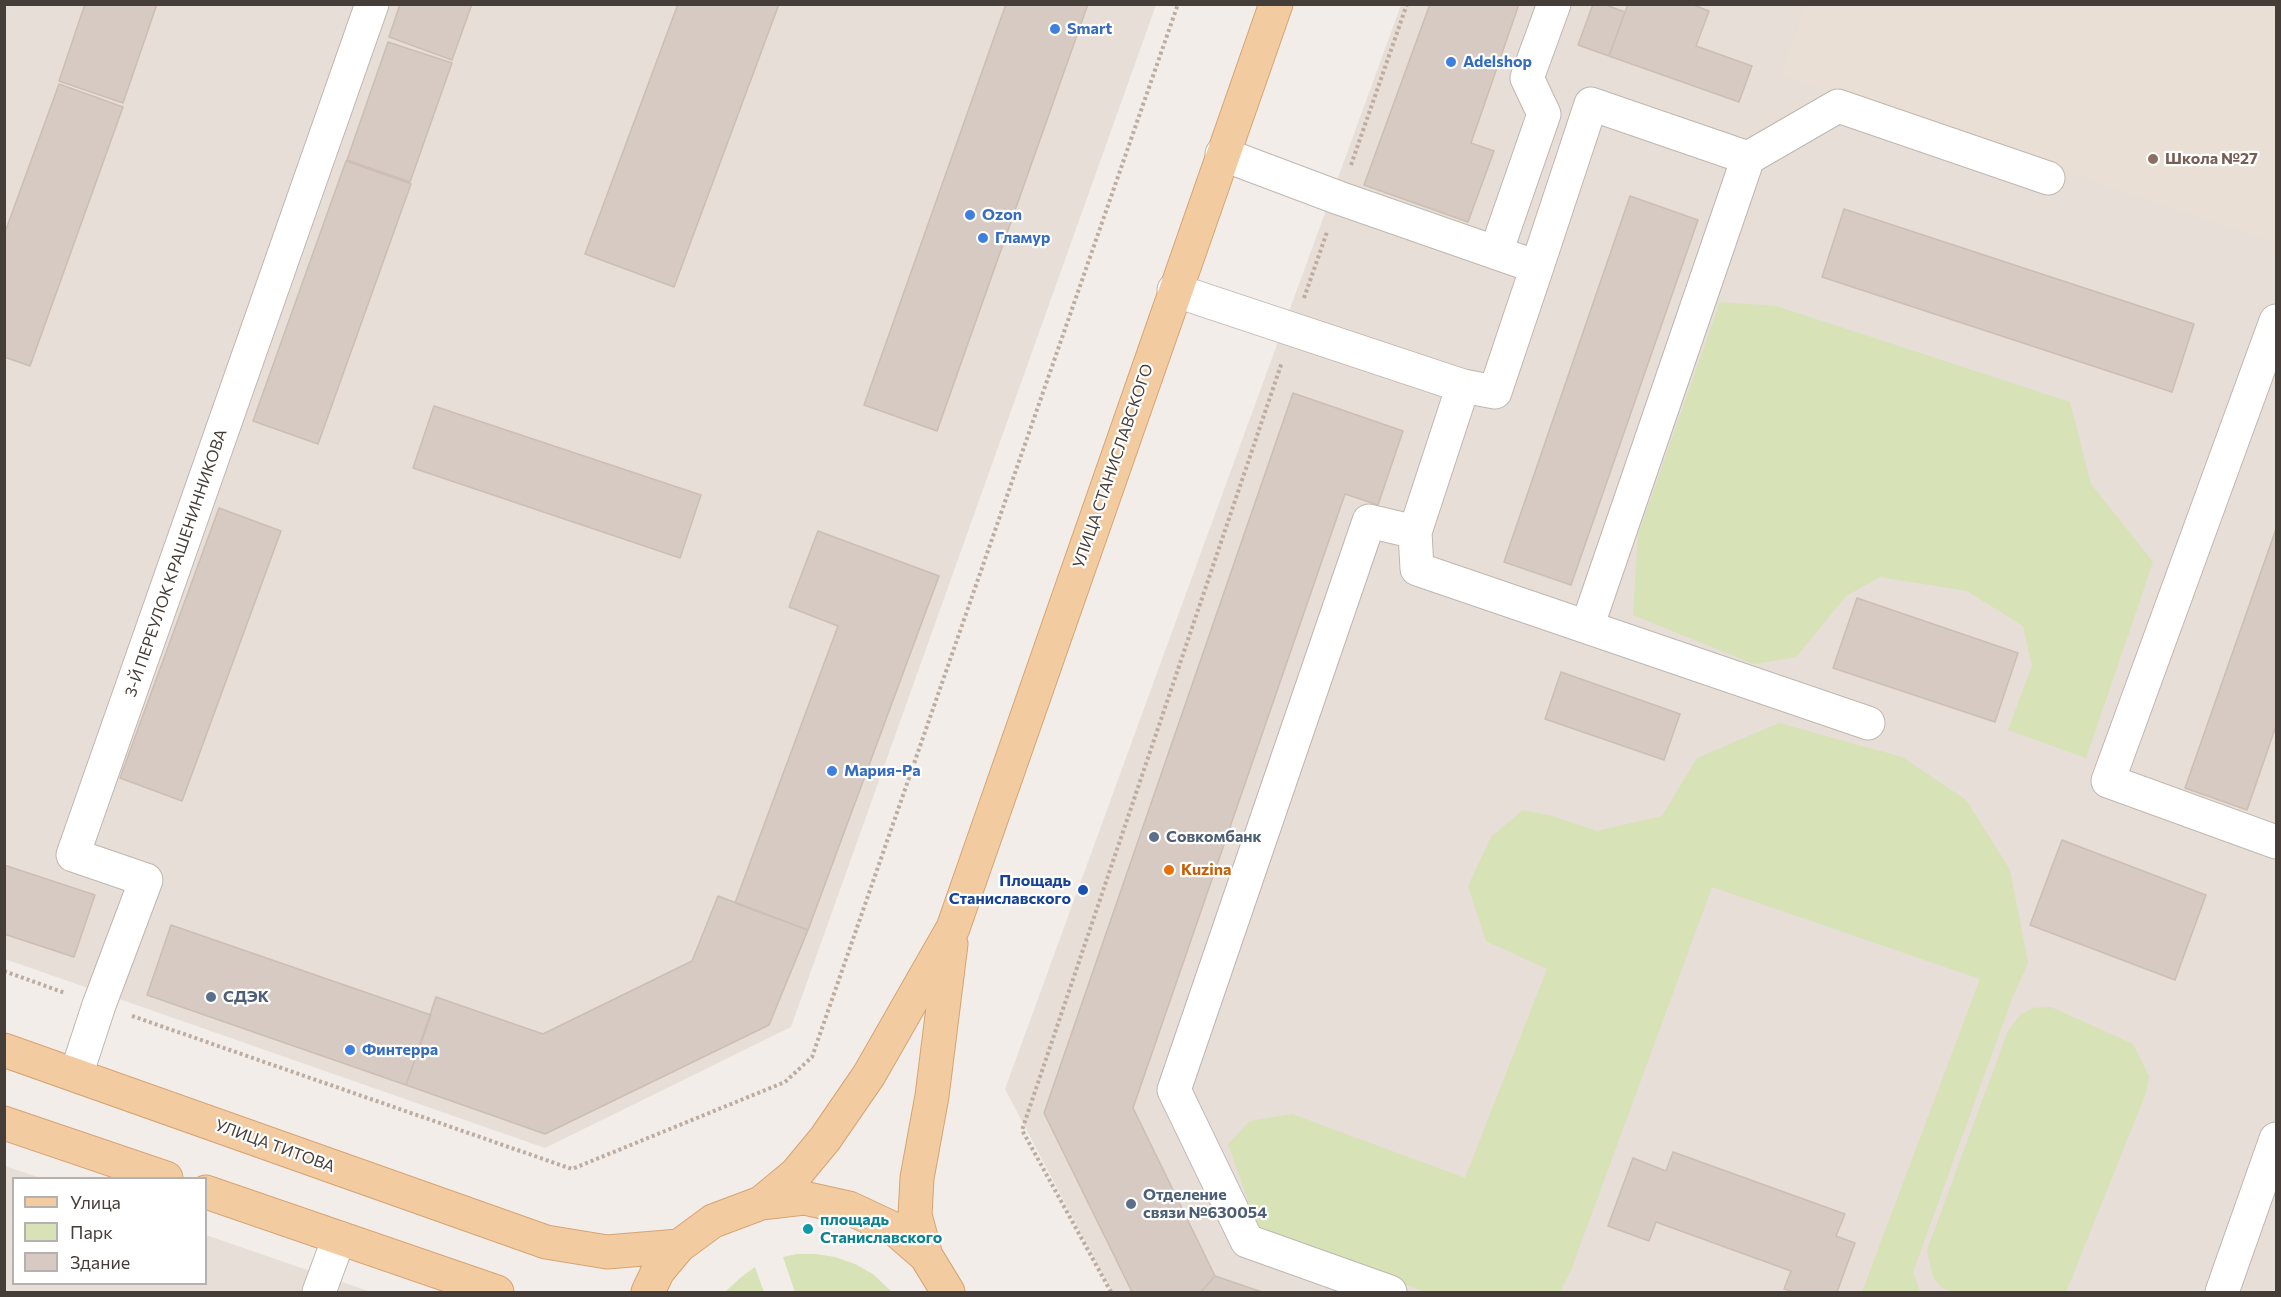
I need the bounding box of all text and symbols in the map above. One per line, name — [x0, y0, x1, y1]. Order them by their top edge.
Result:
place label: Smart — [1067, 19, 1112, 39]
marker: Smart — [1048, 22, 1062, 36]
place label: Adelshop — [1463, 52, 1532, 72]
marker: Adelshop — [1444, 55, 1458, 69]
place label: Школа №27 — [2165, 149, 2258, 169]
marker: Школа №27 — [2146, 152, 2160, 166]
place label: Ozon — [982, 205, 1022, 225]
marker: Ozon — [963, 208, 977, 222]
place label: Гламур — [995, 228, 1050, 248]
marker: Гламур — [976, 231, 990, 245]
street label: УЛИЦА СТАНИСЛАВСКОГО — [1069, 361, 1157, 571]
street label: 3-Й ПЕРЕУЛОК КРАШЕНИННИКОВА — [121, 427, 231, 699]
place label: Мария-Ра — [844, 761, 921, 781]
marker: Мария-Ра — [825, 764, 839, 778]
place label: Совкомбанк — [1166, 827, 1262, 847]
marker: Совкомбанк — [1147, 830, 1161, 844]
place label: Kuzina — [1181, 860, 1231, 880]
marker: Kuzina — [1162, 863, 1176, 877]
place label: Площадь Станиславского — [949, 871, 1071, 909]
marker: Площадь Станиславского — [1076, 883, 1090, 897]
place label: СДЭК — [223, 987, 269, 1007]
marker: СДЭК — [204, 990, 218, 1004]
place label: Финтерра — [362, 1040, 438, 1060]
marker: Финтерра — [343, 1043, 357, 1057]
street label: УЛИЦА ТИТОВА — [212, 1115, 338, 1177]
legend — [12, 1177, 207, 1285]
place label: Отделение связи №630054 — [1143, 1185, 1267, 1223]
text: Улица — [70, 1191, 121, 1213]
marker: Отделение связи №630054 — [1124, 1197, 1138, 1211]
place label: площадь Станиславского — [820, 1210, 942, 1248]
text: Парк — [70, 1221, 113, 1243]
marker: площадь Станиславского — [801, 1222, 815, 1236]
text: Здание — [70, 1251, 130, 1273]

